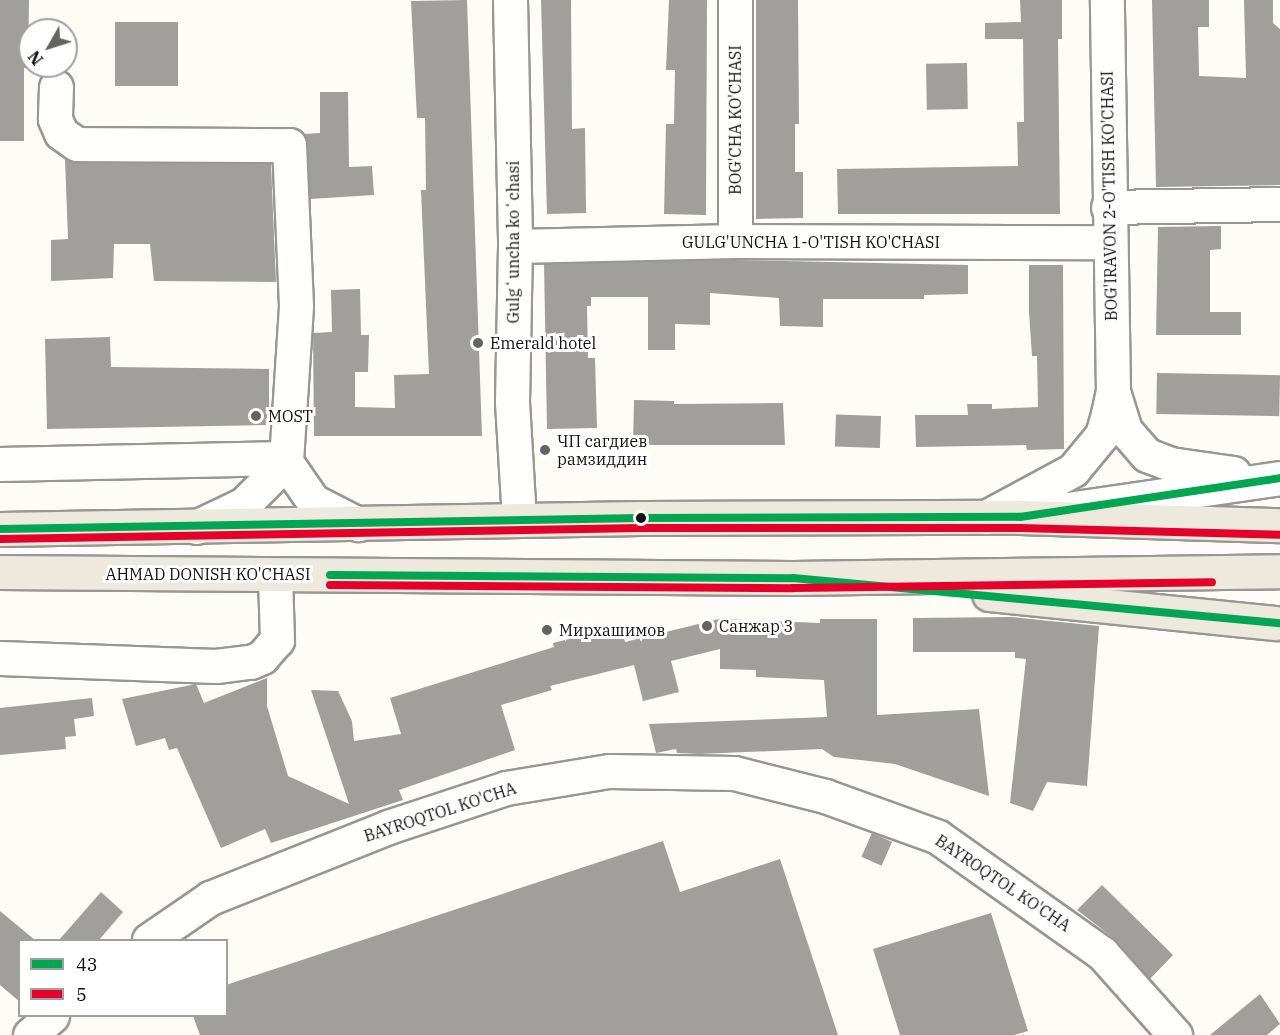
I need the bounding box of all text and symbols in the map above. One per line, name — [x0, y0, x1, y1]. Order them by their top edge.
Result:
north arrow — [18, 18, 78, 78]
street label: BOG'CHA KO'CHASI — [725, 45, 745, 195]
text: N — [24, 47, 47, 69]
street label: BOG'IRAVON 2-O'TISH KO'CHASI — [1097, 71, 1121, 321]
street label: Gulgʻuncha koʻchasi — [503, 161, 523, 323]
street label: GULG'UNCHA 1-O'TISH KO'CHASI — [682, 232, 940, 252]
place label: Emerald hotel — [490, 333, 596, 353]
marker: Emerald hotel — [471, 336, 485, 350]
place label: MOST — [268, 406, 313, 426]
marker: MOST — [249, 409, 263, 423]
place label: ЧП сагдиев рамзиддин — [557, 431, 647, 469]
marker: ЧП сагдиев рамзиддин — [538, 443, 552, 457]
unlabelled marker — [635, 512, 647, 524]
street label: AHMAD DONISH KO'CHASI — [106, 564, 310, 584]
place label: Санжар 3 — [719, 616, 793, 636]
marker: Санжар 3 — [700, 619, 714, 633]
place label: Мирхашимов — [559, 620, 665, 640]
marker: Мирхашимов — [540, 623, 554, 637]
street label: BAYROQTOL KO'CHA — [361, 778, 519, 846]
street label: BAYROQTOL KO'CHA — [932, 831, 1074, 935]
legend — [18, 939, 228, 1017]
text: 43 — [76, 953, 98, 976]
text: 5 — [76, 983, 87, 1006]

